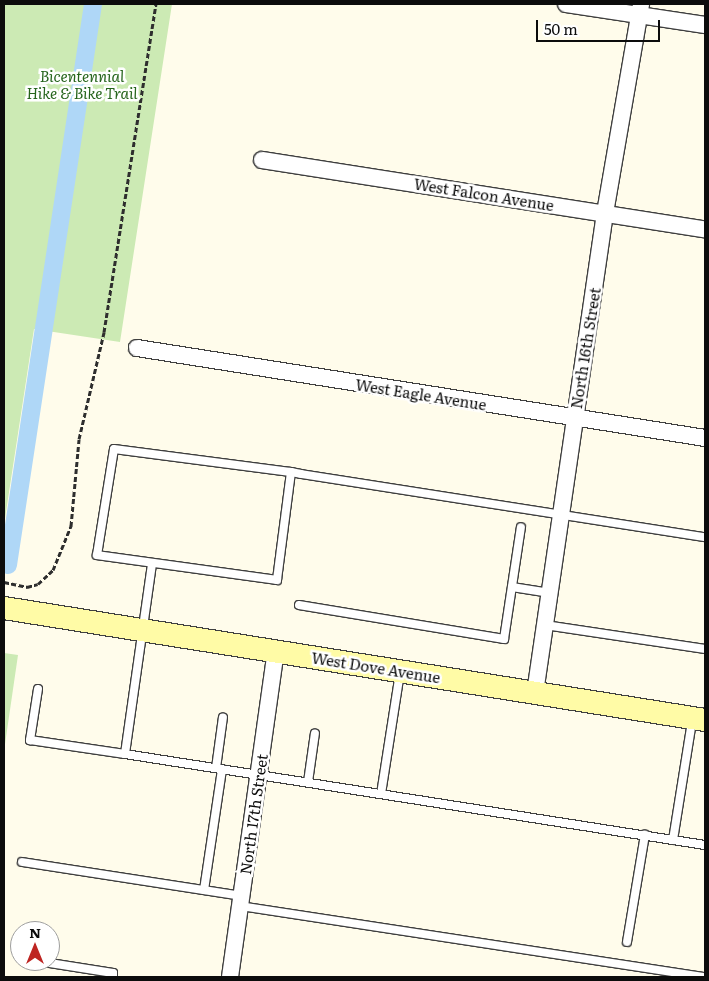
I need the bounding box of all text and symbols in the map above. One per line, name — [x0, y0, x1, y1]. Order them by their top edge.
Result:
scale bar — [539, 10, 663, 42]
text: 50 m — [544, 17, 578, 40]
park label: Bicentennial Hike & Bike Trail — [26, 66, 138, 101]
street label: West Falcon Avenue — [413, 174, 555, 214]
street label: North 16th Street — [567, 286, 603, 410]
street label: West Eagle Avenue — [354, 375, 488, 413]
street label: West Dove Avenue — [310, 648, 442, 686]
street label: North 17th Street — [236, 753, 270, 875]
north arrow — [10, 921, 60, 971]
text: N — [29, 922, 41, 942]

